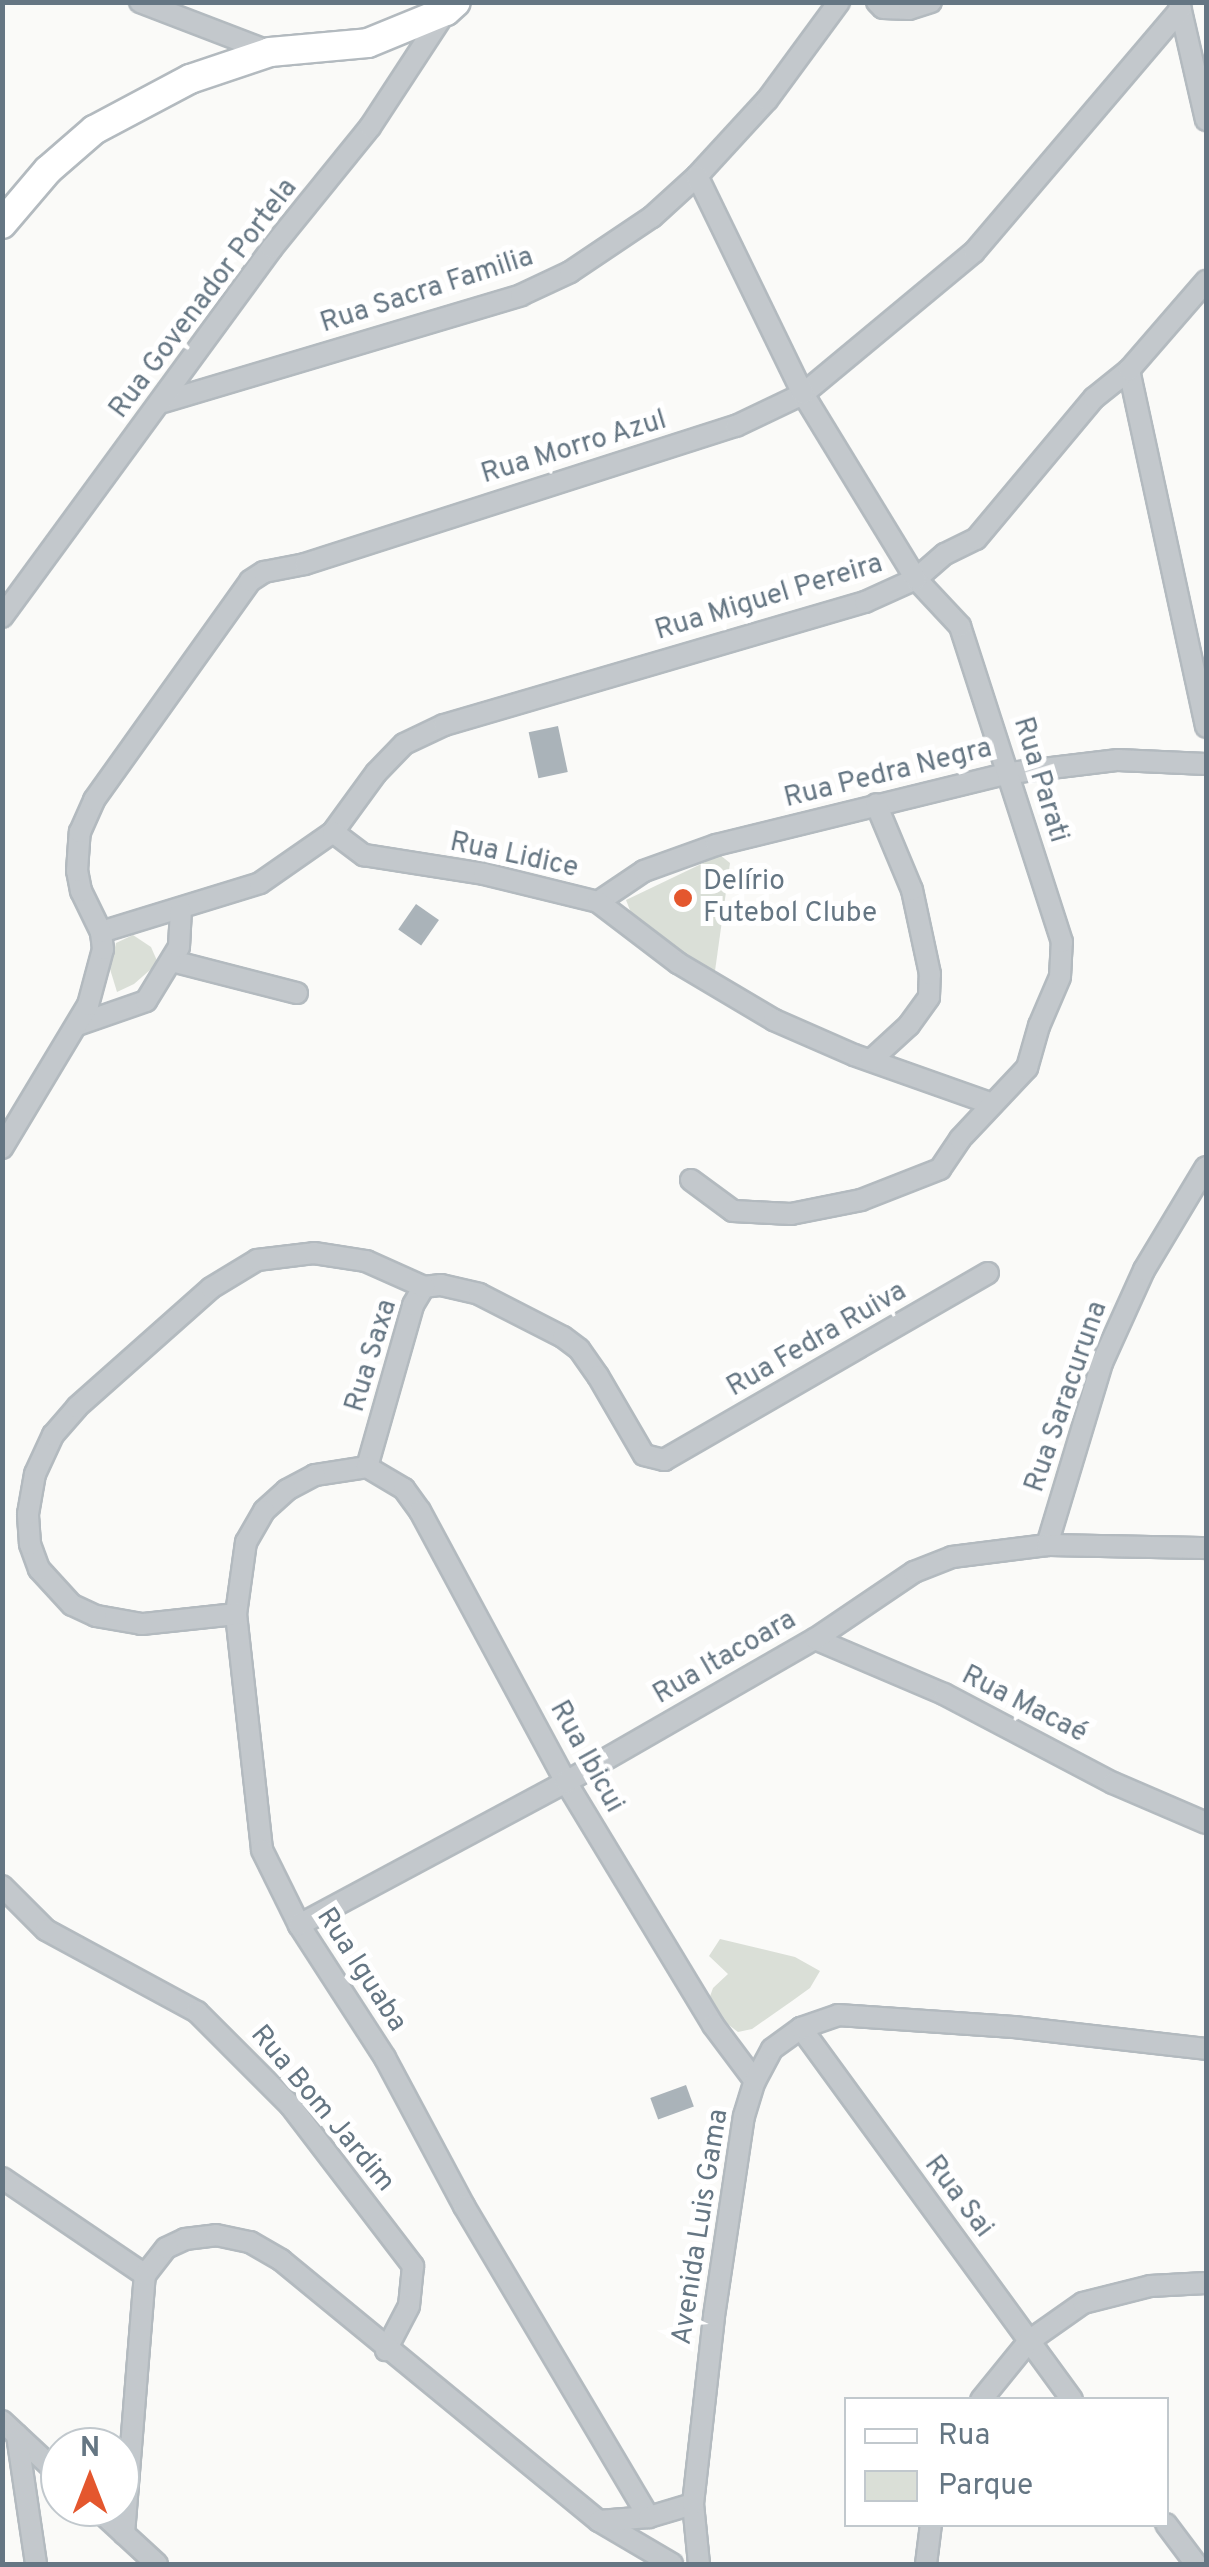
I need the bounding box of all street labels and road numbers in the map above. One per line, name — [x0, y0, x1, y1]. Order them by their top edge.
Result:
street label: Rua Govenador Portela — [103, 173, 305, 425]
street label: Rua Sacra Familia — [316, 241, 538, 341]
street label: Rua Morro Azul — [477, 404, 671, 492]
street label: Rua Miguel Pereira — [651, 547, 887, 649]
street label: Rua Parati — [1005, 713, 1075, 847]
street label: Rua Pedra Negra — [781, 732, 995, 816]
street label: Rua Lidice — [447, 826, 581, 886]
street label: Rua Fedra Ruiva — [721, 1275, 913, 1405]
street label: Rua Saxa — [339, 1296, 405, 1416]
street label: Rua Saracuruna — [1019, 1297, 1115, 1497]
street label: Rua Itacoara — [648, 1604, 802, 1712]
street label: Rua Macaé — [956, 1659, 1092, 1751]
street label: Rua Ibicui — [542, 1695, 630, 1819]
street label: Rua Iguaba — [309, 1902, 413, 2038]
street label: Rua Bom Jardim — [243, 2019, 401, 2199]
street label: Avenida Luis Gama — [666, 2107, 736, 2347]
street label: Rua Sai — [916, 2149, 1000, 2245]

